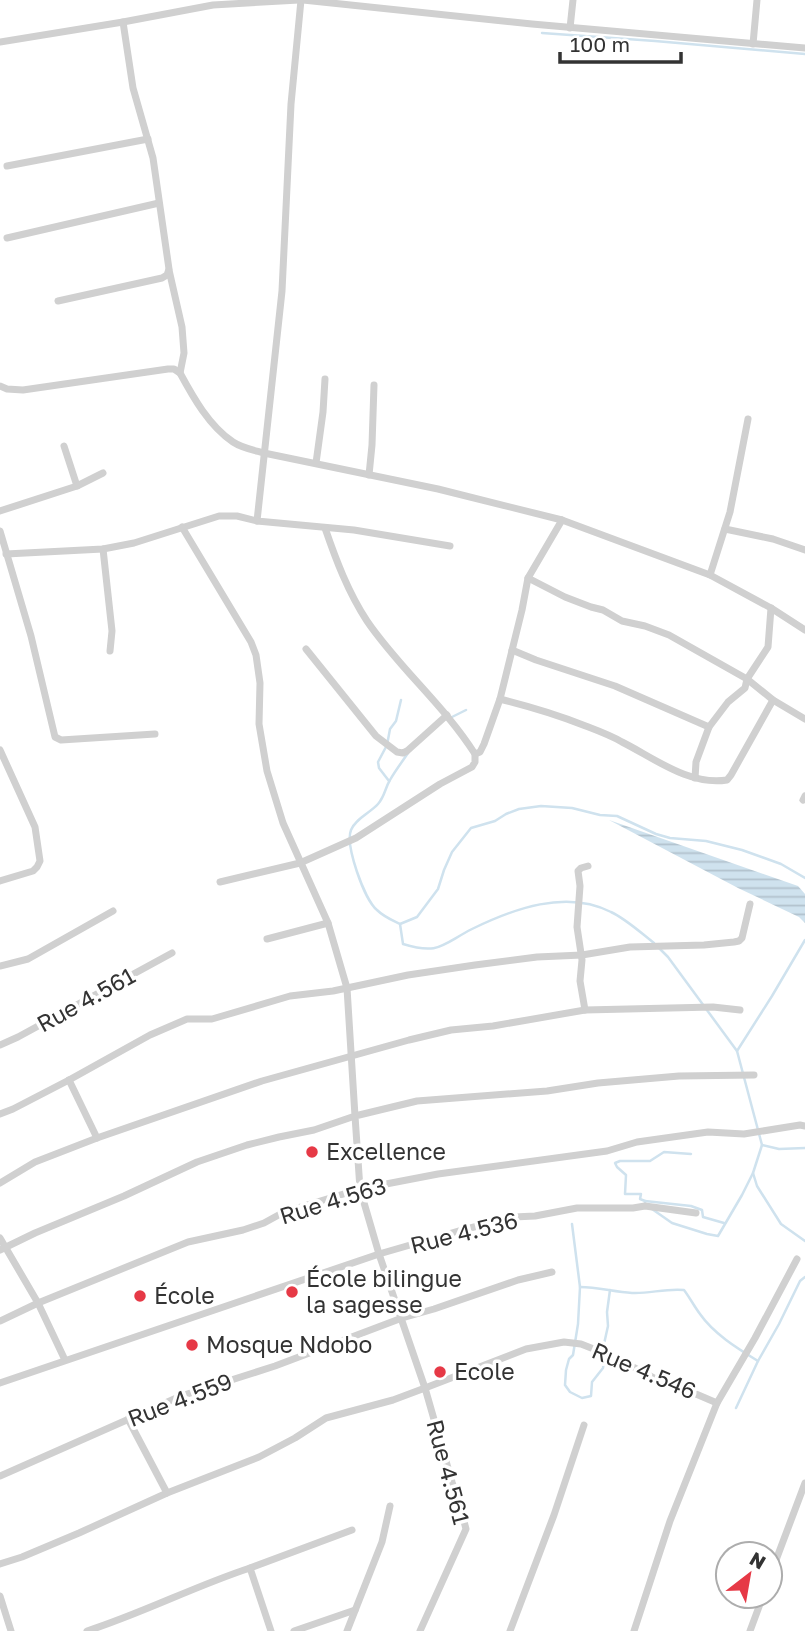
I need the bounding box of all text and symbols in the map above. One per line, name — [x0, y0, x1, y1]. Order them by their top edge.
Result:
scale bar — [560, 21, 681, 65]
text: 100 m — [570, 31, 630, 57]
street label: Rue 4.561 — [32, 961, 139, 1037]
place label: Excellence — [326, 1137, 446, 1165]
marker: Excellence — [304, 1144, 320, 1160]
street label: Rue 4.563 — [276, 1171, 389, 1229]
street label: Rue 4.536 — [407, 1205, 520, 1259]
place label: École bilingue la sagesse — [306, 1264, 462, 1318]
place label: École — [154, 1281, 215, 1309]
marker: École bilingue la sagesse — [284, 1284, 300, 1300]
marker: École — [132, 1288, 148, 1304]
place label: Mosque Ndobo — [206, 1330, 372, 1358]
street label: Rue 4.546 — [588, 1336, 701, 1405]
marker: Mosque Ndobo — [184, 1337, 200, 1353]
place label: Ecole — [454, 1357, 515, 1385]
marker: Ecole — [432, 1364, 448, 1380]
street label: Rue 4.559 — [123, 1366, 236, 1432]
street label: Rue 4.561 — [422, 1416, 476, 1527]
north arrow — [714, 1540, 784, 1610]
text: N — [746, 1546, 770, 1574]

